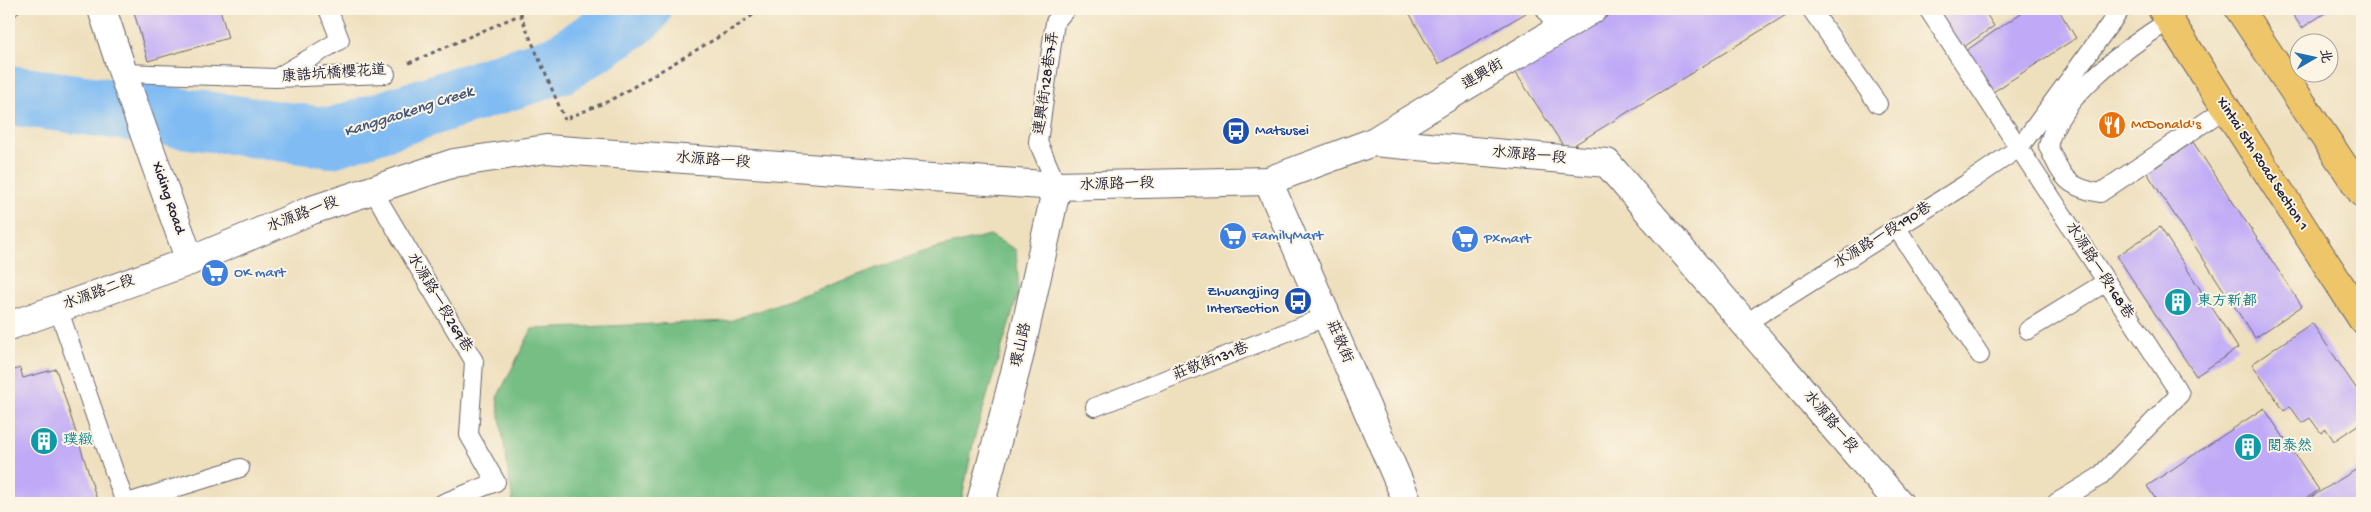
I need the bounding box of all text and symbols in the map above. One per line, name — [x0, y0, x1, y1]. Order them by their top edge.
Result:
street label: 連興街128巷7弄 — [1031, 30, 1063, 136]
north arrow — [2288, 32, 2338, 82]
text: 北 — [2315, 48, 2334, 65]
street label: 連興街 — [1459, 56, 1507, 94]
street label: 康誥坑橋櫻花道 — [281, 60, 387, 87]
water label: Kanggaokeng Creek — [342, 83, 478, 143]
street label: Xintai 5th Road Section 1 — [2212, 93, 2312, 234]
restaurant icon: McDonald's — [2097, 110, 2127, 140]
bus stop icon: Matsusei — [1221, 116, 1251, 146]
place label: McDonald's — [2131, 116, 2201, 134]
place label: Matsusei — [1255, 122, 1309, 140]
street label: 水源路一段 — [1491, 144, 1567, 168]
street label: 水源路一段 — [675, 149, 751, 173]
street label: Xiding Road — [147, 159, 189, 238]
street label: 水源路一段 — [1079, 175, 1155, 195]
street label: 水源路一段 — [265, 193, 341, 237]
street label: 水源路一段190巷 — [1831, 199, 1935, 273]
street label: 水源路一段168巷 — [2061, 219, 2137, 323]
supermarket icon: FamilyMart — [1218, 221, 1248, 251]
supermarket icon: Pxmart — [1450, 224, 1480, 254]
place label: FamilyMart — [1251, 227, 1325, 245]
place label: Pxmart — [1483, 230, 1532, 248]
street label: 水源路一段269巷 — [402, 250, 476, 356]
supermarket icon: OK mart — [200, 258, 230, 288]
place label: OK mart — [234, 264, 287, 282]
street label: 水源路二段 — [61, 272, 137, 314]
place label: Zhuangjing Intersection — [1206, 283, 1279, 318]
bus stop icon: Zhuangjing Intersection — [1283, 286, 1313, 316]
building icon: 東方新都 — [2163, 287, 2193, 317]
place label: 東方新都 — [2197, 293, 2257, 311]
street label: 莊敬街 — [1322, 317, 1357, 366]
street label: 環山路 — [1008, 321, 1036, 369]
street label: 莊敬街131巷 — [1170, 338, 1252, 385]
street label: 水源路一段 — [1799, 387, 1861, 457]
building icon: 璞緻 — [29, 426, 59, 456]
place label: 璞緻 — [63, 432, 93, 450]
building icon: 閱泰然 — [2233, 432, 2263, 462]
place label: 閱泰然 — [2267, 437, 2312, 456]

